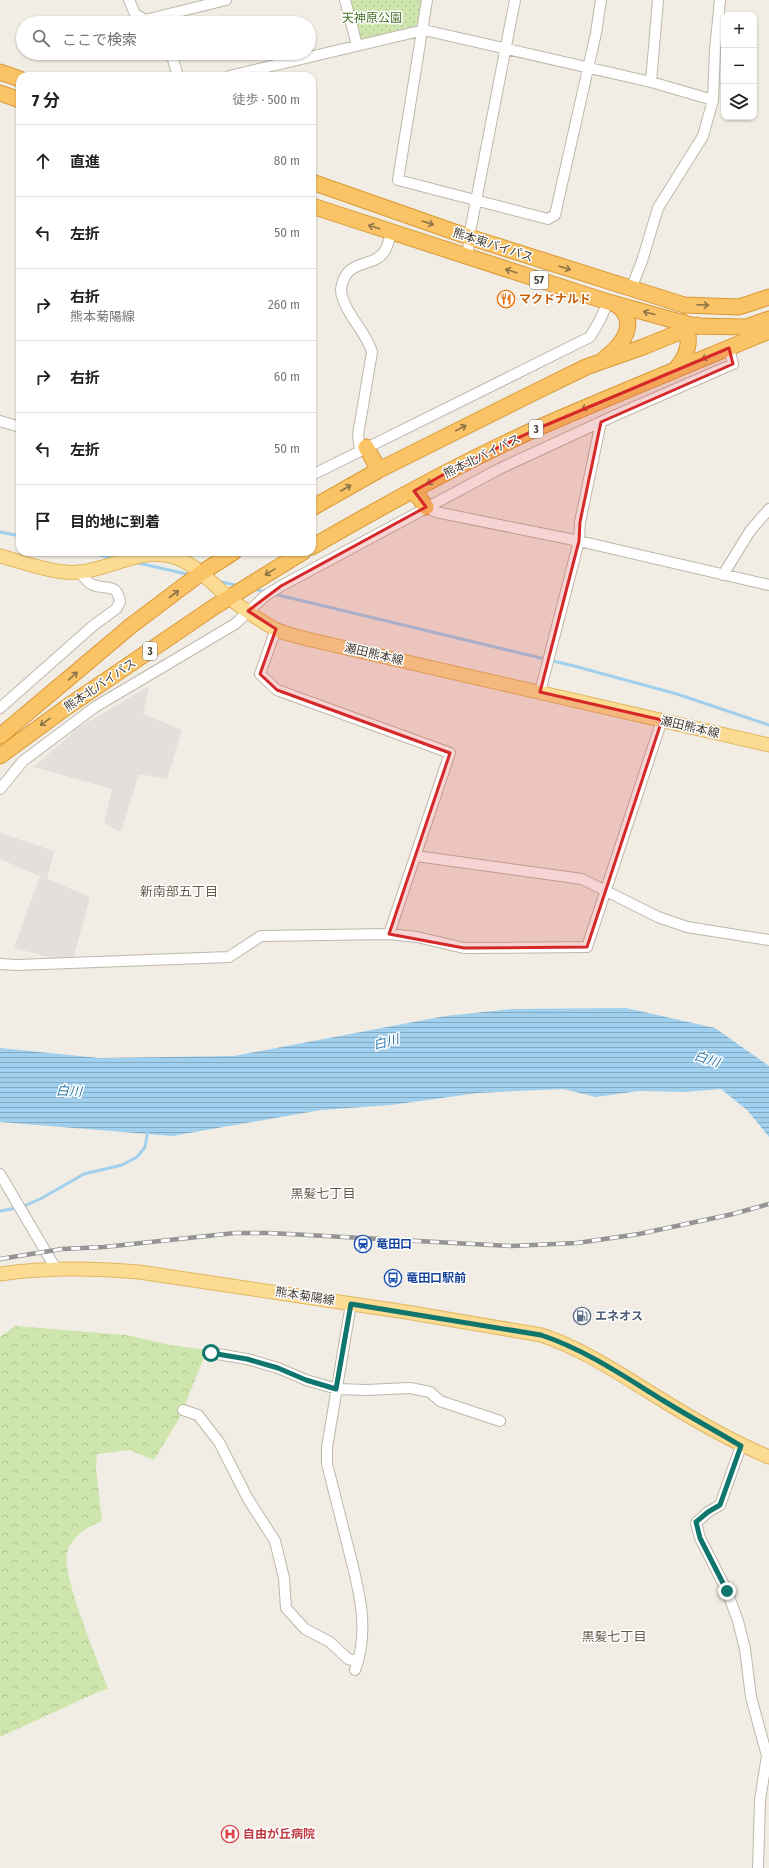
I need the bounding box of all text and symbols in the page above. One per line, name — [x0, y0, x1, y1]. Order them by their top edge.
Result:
park label: 天神原公園 — [342, 11, 402, 25]
map controls — [721, 12, 757, 120]
button: + — [721, 12, 757, 48]
search box — [16, 16, 316, 60]
icon: search — [30, 27, 52, 49]
text: ここで検索 — [62, 31, 137, 49]
button: − — [721, 48, 757, 84]
button: layers — [721, 84, 757, 120]
text: 7 分 — [32, 90, 60, 111]
text: 徒歩 · 500 m — [233, 92, 300, 107]
icon: ahead — [32, 150, 54, 172]
text: 直進 — [70, 153, 100, 171]
text: 80 m — [274, 153, 300, 168]
one-way arrow — [422, 219, 434, 227]
icon: left — [32, 222, 54, 244]
one-way arrow — [369, 222, 381, 230]
text: 左折 — [70, 225, 100, 243]
text: 50 m — [274, 225, 300, 240]
street label: 熊本東バイパス — [451, 225, 535, 265]
one-way arrow — [558, 265, 571, 272]
one-way arrow — [506, 266, 518, 274]
road number: 57 — [530, 271, 548, 289]
text: 右折 — [70, 288, 100, 306]
restaurant icon: マクドナルド — [496, 289, 516, 309]
place label: マクドナルド — [519, 292, 591, 306]
icon: right — [32, 294, 54, 316]
text: 260 m — [268, 297, 300, 312]
one-way arrow — [696, 302, 709, 309]
text: 熊本菊陽線 — [70, 309, 135, 324]
one-way arrow — [642, 309, 655, 317]
one-way arrow — [702, 354, 714, 361]
icon: right — [32, 366, 54, 388]
text: 右折 — [70, 369, 100, 387]
text: 60 m — [274, 369, 300, 384]
one-way arrow — [582, 404, 594, 411]
road number: 3 — [529, 420, 543, 438]
one-way arrow — [455, 424, 467, 431]
street label: 熊本北バイパス — [441, 431, 523, 481]
icon: left — [32, 438, 54, 460]
text: 左折 — [70, 441, 100, 459]
text: 50 m — [274, 441, 300, 456]
one-way arrow — [426, 477, 438, 485]
one-way arrow — [340, 484, 352, 492]
icon: arrive — [32, 510, 54, 532]
text: 目的地に到着 — [70, 513, 160, 531]
one-way arrow — [264, 569, 276, 577]
one-way arrow — [169, 589, 180, 598]
street label: 瀬田熊本線 — [343, 640, 405, 668]
road number: 3 — [143, 642, 157, 660]
street label: 熊本北バイパス — [61, 656, 139, 714]
one-way arrow — [68, 671, 79, 680]
street label: 瀬田熊本線 — [659, 713, 721, 741]
one-way arrow — [40, 718, 51, 726]
district label: 新南部五丁目 — [140, 884, 218, 899]
water label: 白川 — [372, 1031, 402, 1052]
water label: 白川 — [692, 1048, 724, 1071]
water label: 白川 — [56, 1083, 84, 1099]
district label: 黒髪七丁目 — [290, 1186, 356, 1201]
station icon: 竜田口 — [353, 1234, 373, 1254]
place label: 竜田口 — [376, 1237, 412, 1251]
bus stop icon: 竜田口駅前 — [383, 1268, 403, 1288]
place label: 竜田口駅前 — [406, 1271, 466, 1285]
street label: 熊本菊陽線 — [274, 1284, 336, 1308]
fuel station icon: エネオス — [572, 1306, 592, 1326]
place label: エネオス — [595, 1309, 643, 1323]
route start — [202, 1344, 220, 1362]
route end — [718, 1582, 736, 1600]
district label: 黒髪七丁目 — [581, 1629, 647, 1644]
hospital icon: 自由が丘病院 — [220, 1824, 240, 1844]
place label: 自由が丘病院 — [243, 1827, 315, 1841]

